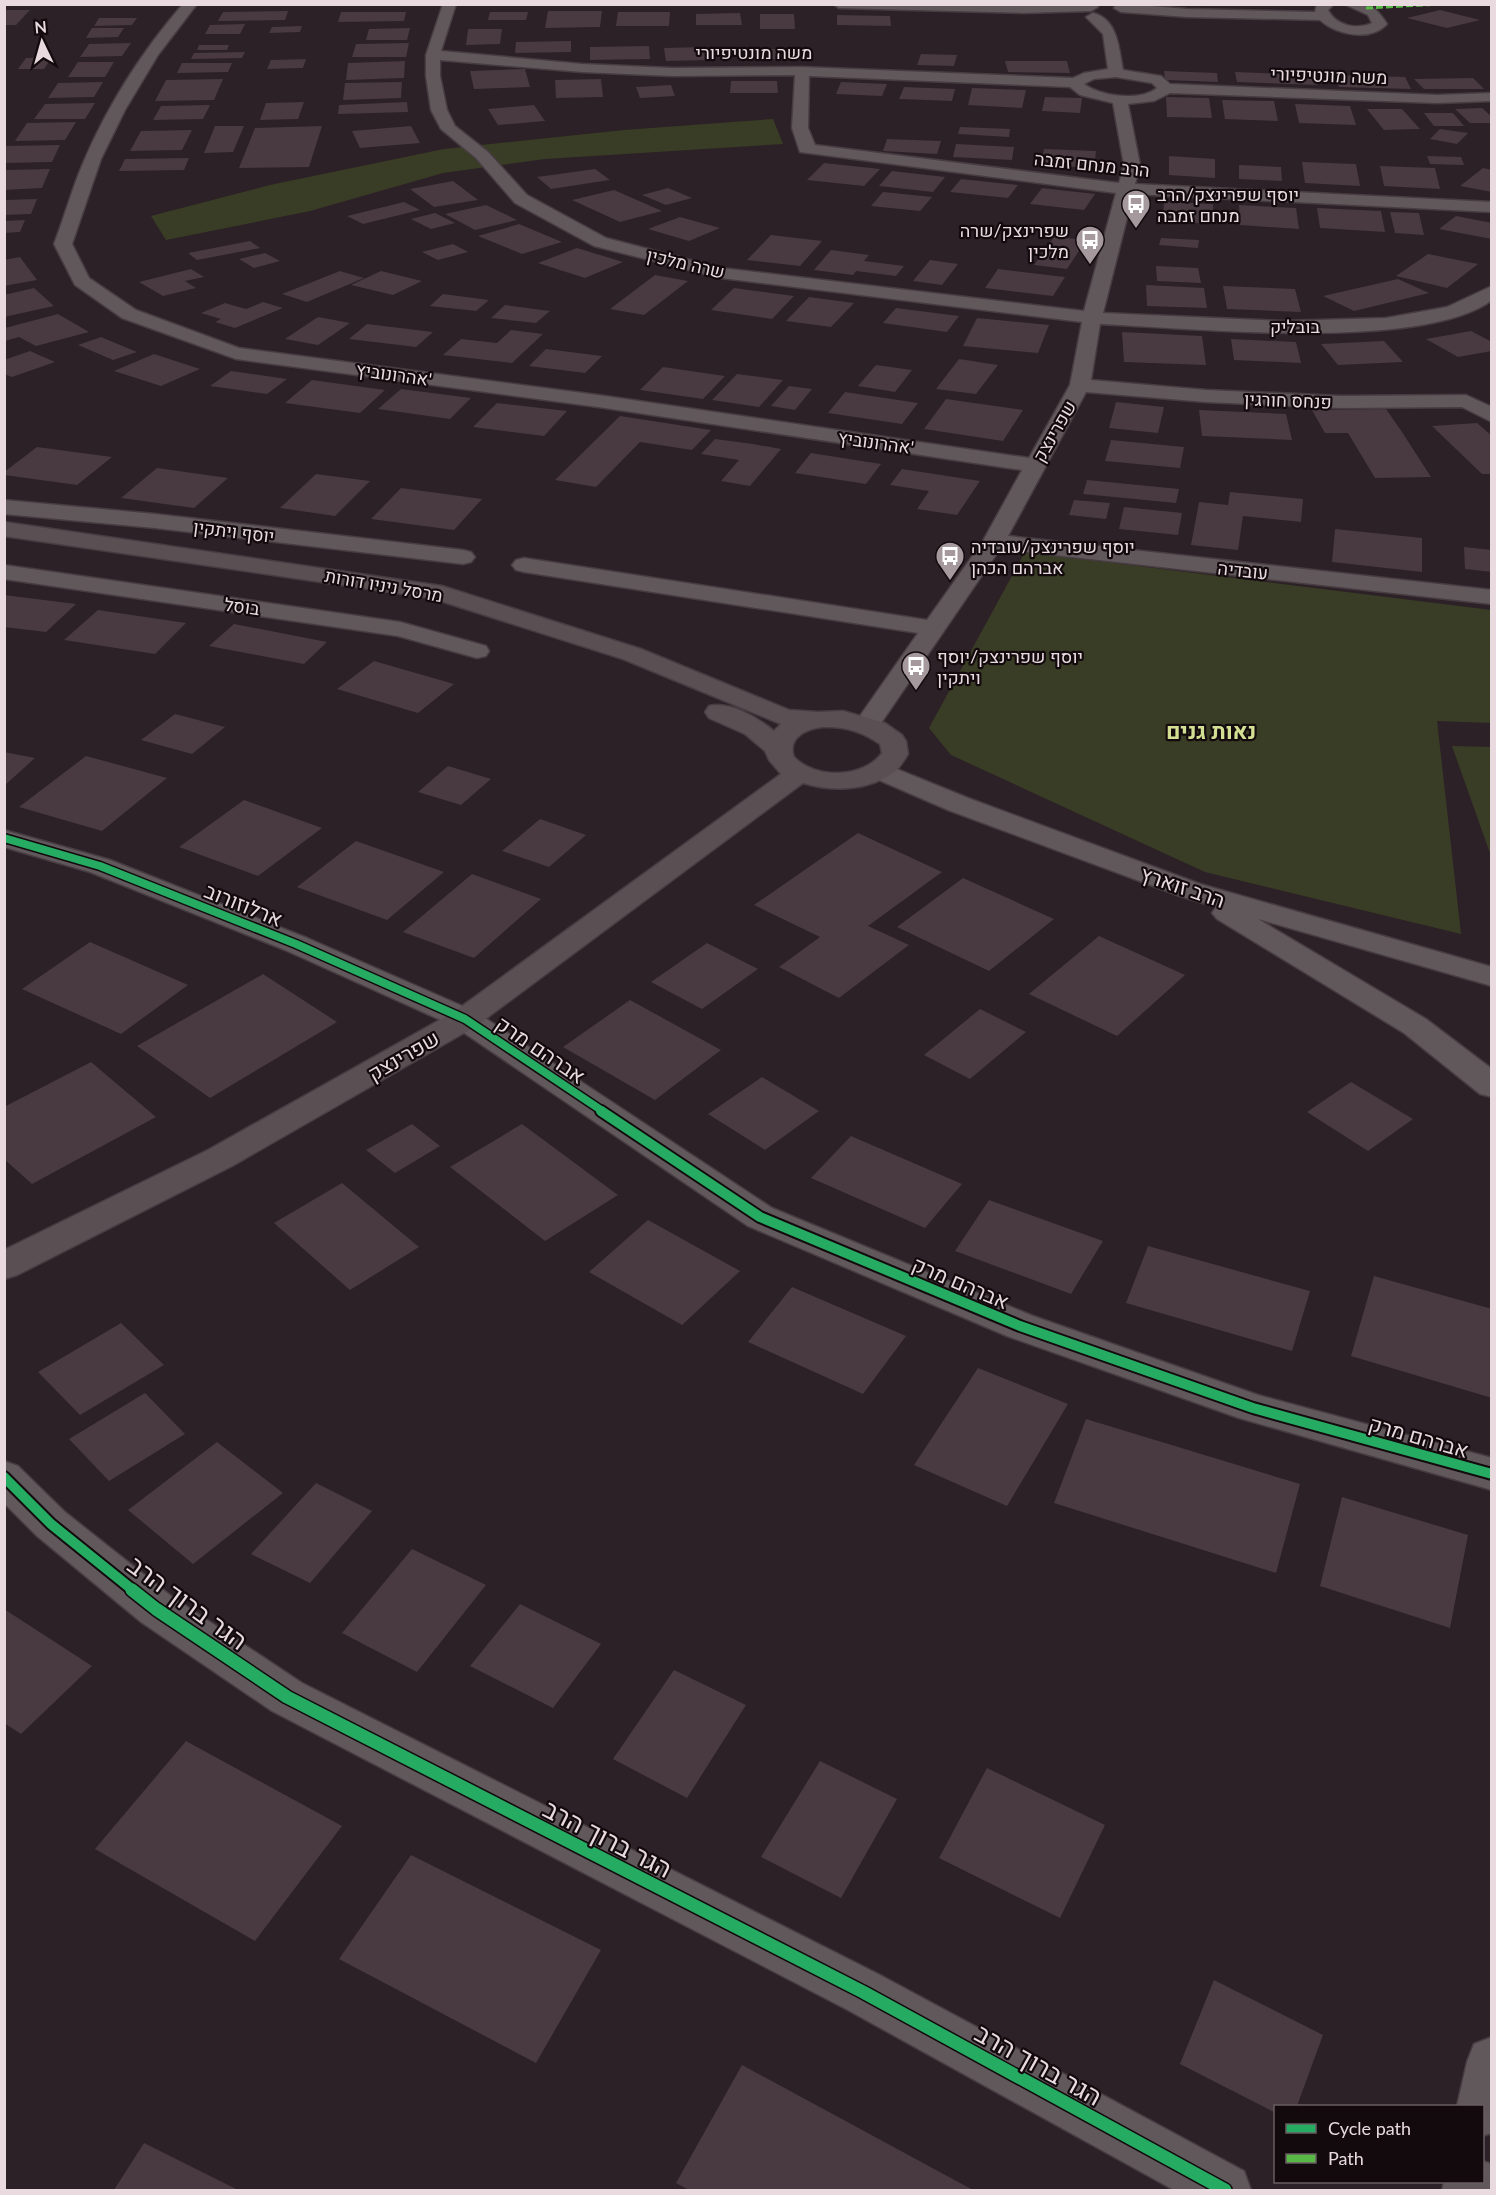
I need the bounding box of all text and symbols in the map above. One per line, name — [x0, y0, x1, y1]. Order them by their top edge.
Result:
north arrow — [12, 12, 72, 72]
text: N — [34, 17, 48, 37]
street label: משה מונטיפיורי — [696, 41, 812, 63]
street label: משה מונטיפיורי — [1270, 62, 1388, 88]
street label: הרב מנחם זמבה — [1033, 147, 1151, 181]
place label: יוסף שפרינצק/הרב מנחם זמבה — [1157, 183, 1299, 226]
bus stop icon: יוסף שפרינצק/הרב מנחם זמבה — [1120, 188, 1152, 230]
place label: שפרינצק/שרה מלכין — [960, 219, 1069, 262]
bus stop icon: שפרינצק/שרה מלכין — [1074, 224, 1106, 266]
street label: שרה מלכין — [645, 243, 727, 283]
street label: בובליק — [1270, 315, 1321, 337]
street label: אהרונוביץ' — [355, 358, 433, 390]
street label: פנחס חורגין — [1244, 387, 1332, 413]
street label: שפרינצק — [1028, 396, 1080, 466]
street label: אהרונוביץ' — [837, 426, 915, 458]
street label: יוסף ויתקין — [192, 515, 276, 547]
place label: יוסף שפרינצק/עובדיה אברהם הכהן — [971, 535, 1135, 578]
bus stop icon: יוסף שפרינצק/עובדיה אברהם הכהן — [934, 540, 966, 582]
street label: עובדיה — [1217, 556, 1269, 584]
street label: מרסל ניניו דורות — [323, 564, 445, 606]
street label: בוסל — [223, 593, 262, 619]
place label: יוסף שפרינצק/יוסף ויתקין — [937, 645, 1083, 688]
bus stop icon: יוסף שפרינצק/יוסף ויתקין — [900, 650, 932, 692]
district label: נאות גנים — [1166, 717, 1256, 744]
street label: הרב זוארץ — [1137, 860, 1229, 912]
street label: ארלוזורוב — [201, 877, 287, 931]
street label: אברהם מרק — [491, 1010, 591, 1088]
street label: שפרינצק — [363, 1025, 443, 1085]
street label: אברהם מרק — [909, 1250, 1013, 1314]
street label: אברהם מרק — [1366, 1410, 1472, 1462]
street label: הגר ברוך הרב — [122, 1548, 254, 1656]
street label: הגר ברוך הרב — [538, 1792, 678, 1884]
street label: הגר ברוך הרב — [970, 2016, 1108, 2112]
legend — [1274, 2105, 1484, 2183]
text: Cycle path — [1328, 2117, 1411, 2139]
text: Path — [1328, 2147, 1364, 2169]

